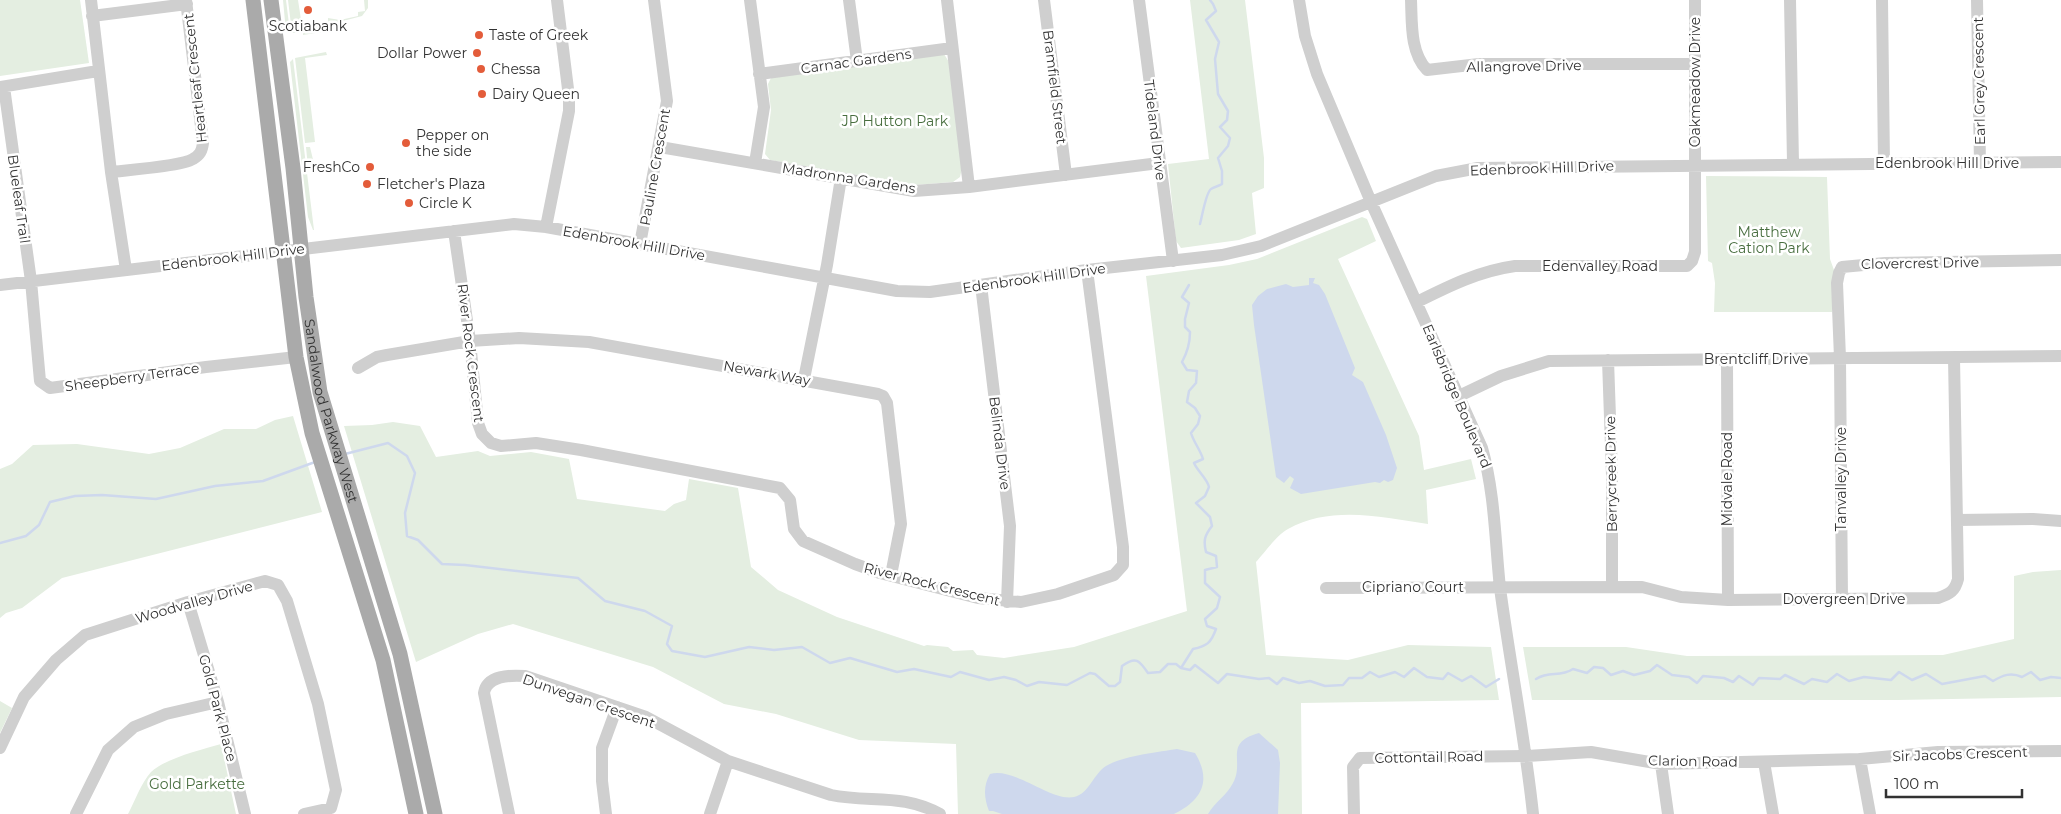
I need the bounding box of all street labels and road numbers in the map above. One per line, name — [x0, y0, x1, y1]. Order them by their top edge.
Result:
street label: Heartleaf Crescent — [179, 12, 211, 144]
street label: Earl Grey Crescent — [1969, 16, 1989, 145]
street label: Oakmeadow Drive — [1686, 17, 1704, 147]
street label: Bramfield Street — [1039, 29, 1071, 145]
street label: Carnac Gardens — [799, 44, 913, 78]
street label: Allangrove Drive — [1466, 56, 1582, 76]
street label: Tideland Drive — [1140, 79, 1170, 181]
street label: Pauline Crescent — [636, 107, 674, 227]
street label: Blueleaf Trail — [4, 153, 34, 245]
street label: Edenbrook Hill Drive — [1875, 154, 2019, 172]
street label: Edenbrook Hill Drive — [1470, 156, 1614, 180]
street label: Madronna Gardens — [781, 159, 917, 197]
street label: Edenbrook Hill Drive — [561, 222, 707, 264]
street label: Edenbrook Hill Drive — [160, 239, 306, 275]
street label: Clovercrest Drive — [1861, 253, 1979, 273]
street label: Edenvalley Road — [1542, 257, 1658, 275]
street label: Edenbrook Hill Drive — [961, 259, 1107, 297]
street label: River Rock Crescent — [454, 283, 488, 424]
street label: Sandalwood Parkway West — [300, 318, 362, 506]
street label: Earlsbridge Boulevard — [1418, 321, 1496, 471]
street label: Brentcliff Drive — [1704, 350, 1808, 368]
street label: Newark Way — [722, 357, 812, 390]
street label: Sheepberry Terrace — [64, 359, 200, 395]
street label: Belinda Drive — [985, 395, 1015, 491]
street label: Berrycreek Drive — [1601, 416, 1621, 532]
street label: Tanvalley Drive — [1832, 427, 1850, 531]
street label: Midvale Road — [1718, 432, 1736, 526]
street label: River Rock Crescent — [862, 558, 1002, 610]
street label: Woodvalley Drive — [133, 577, 255, 627]
street label: Cipriano Court — [1362, 578, 1464, 596]
street label: Dovergreen Drive — [1782, 590, 1906, 608]
street label: Gold Park Place — [195, 652, 241, 764]
street label: Dunvegan Crescent — [520, 670, 658, 732]
street label: Sir Jacobs Crescent — [1892, 743, 2028, 765]
street label: Cottontail Road — [1374, 747, 1484, 767]
street label: Clarion Road — [1648, 751, 1738, 771]

